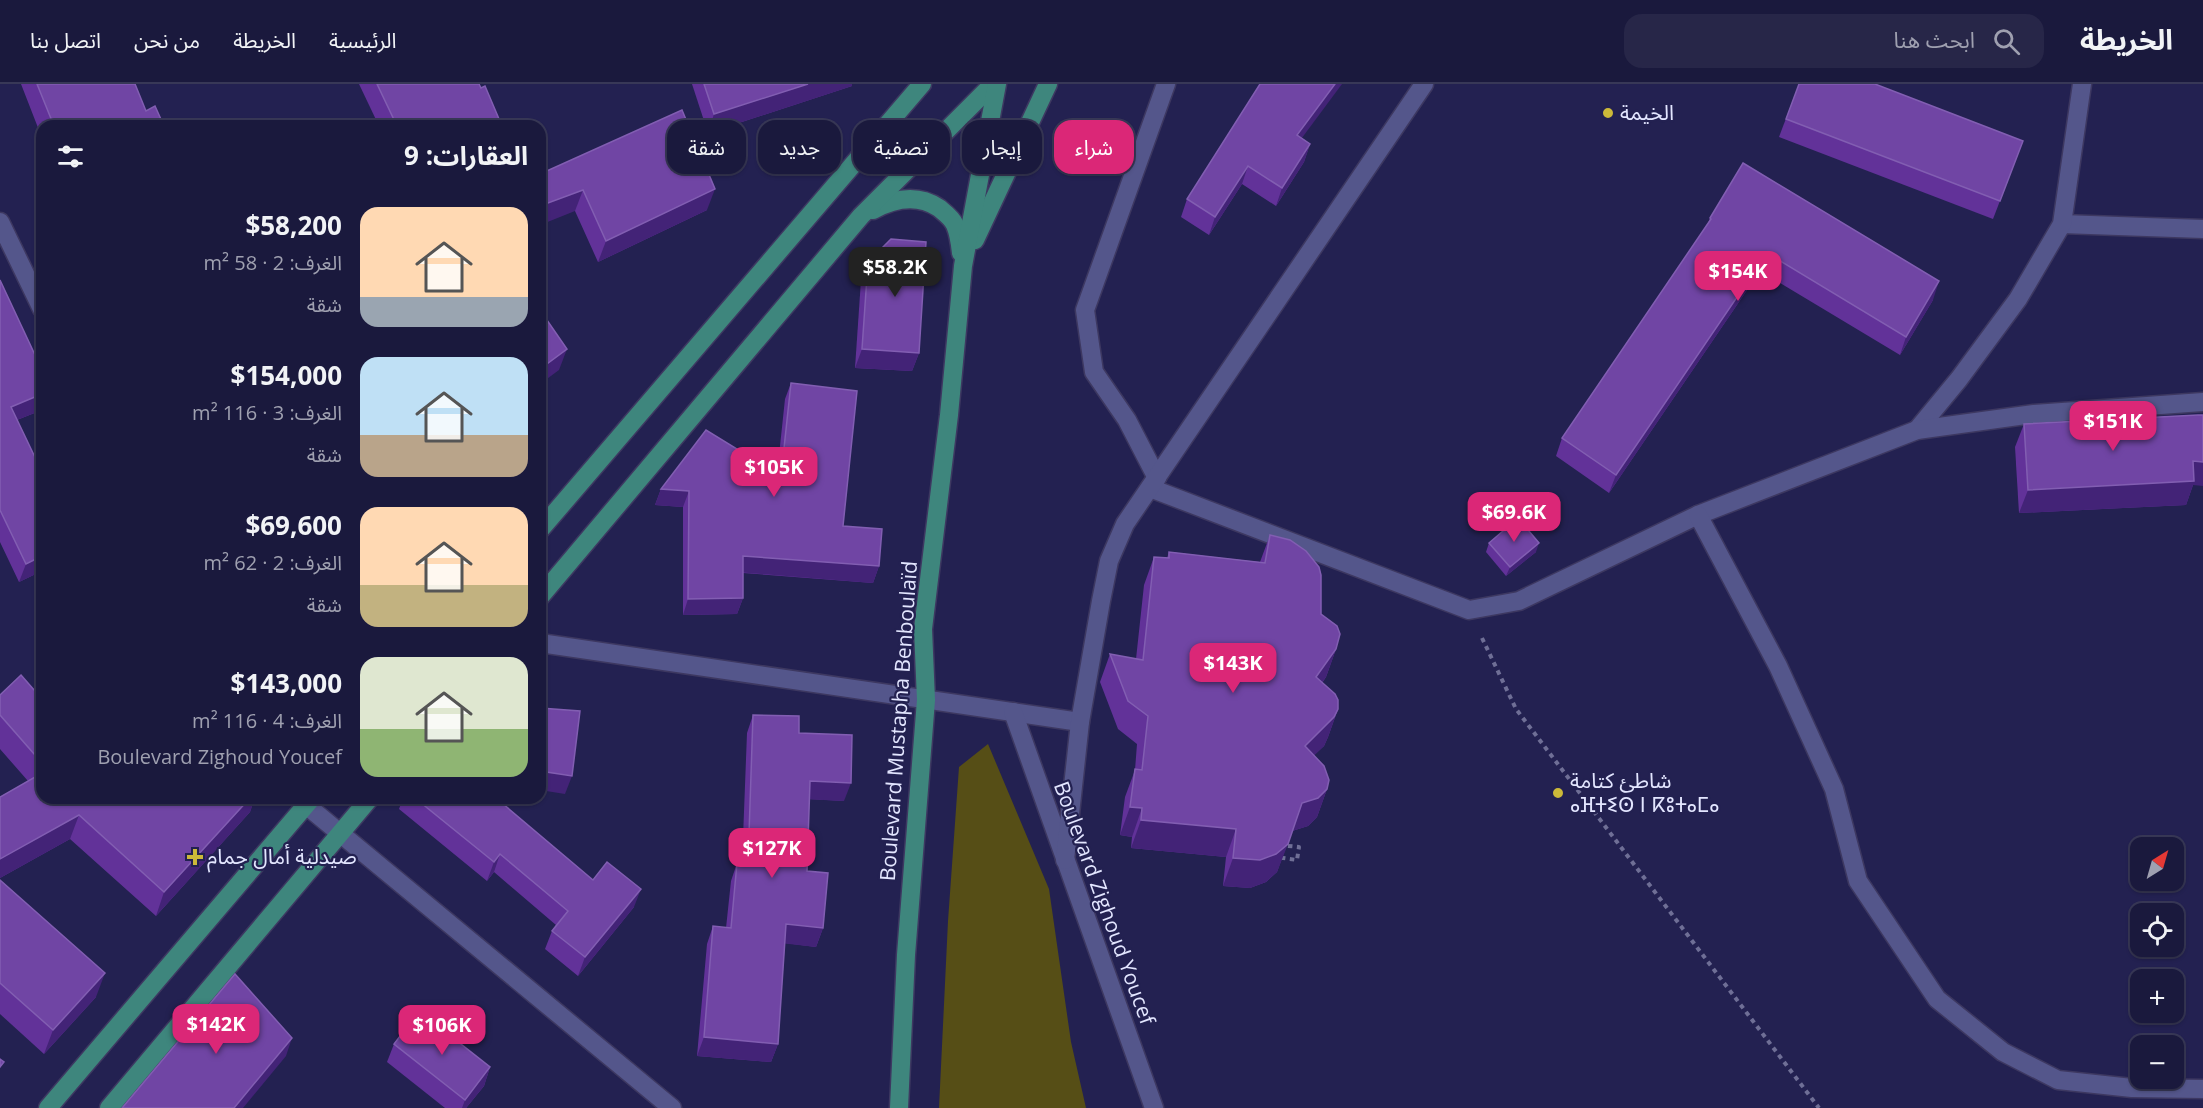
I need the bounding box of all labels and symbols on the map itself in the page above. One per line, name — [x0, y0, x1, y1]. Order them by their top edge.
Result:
place label: الخيمة — [1620, 98, 1674, 126]
marker: الخيمة — [1601, 106, 1615, 120]
pin: $58.2K — [846, 247, 944, 298]
pin: $154K — [1696, 251, 1780, 302]
pin: $151K — [2071, 401, 2155, 452]
pin: $105K — [732, 447, 816, 498]
pin: $69.6K — [1465, 492, 1563, 543]
street label: Boulevard Mustapha Benboulaïd — [873, 560, 923, 882]
pin: $143K — [1191, 643, 1275, 694]
place label: شاطئ كتامة ⴰⴼⵜⵉⵙ ⵏ ⴽⵓⵜⴰⵎⴰ — [1570, 766, 1719, 818]
street label: Boulevard Zighoud Youcef — [1048, 777, 1163, 1030]
marker: شاطئ كتامة ⴰⴼⵜⵉⵙ ⵏ ⴽⵓⵜⴰⵎⴰ — [1551, 786, 1565, 800]
pin: $127K — [730, 828, 814, 879]
north arrow — [2130, 837, 2184, 891]
place label: صيدلية أمال جمام — [207, 842, 357, 873]
marker: صيدلية أمال جمام — [188, 850, 202, 864]
pin: $142K — [174, 1004, 258, 1055]
pin: $106K — [400, 1005, 484, 1056]

